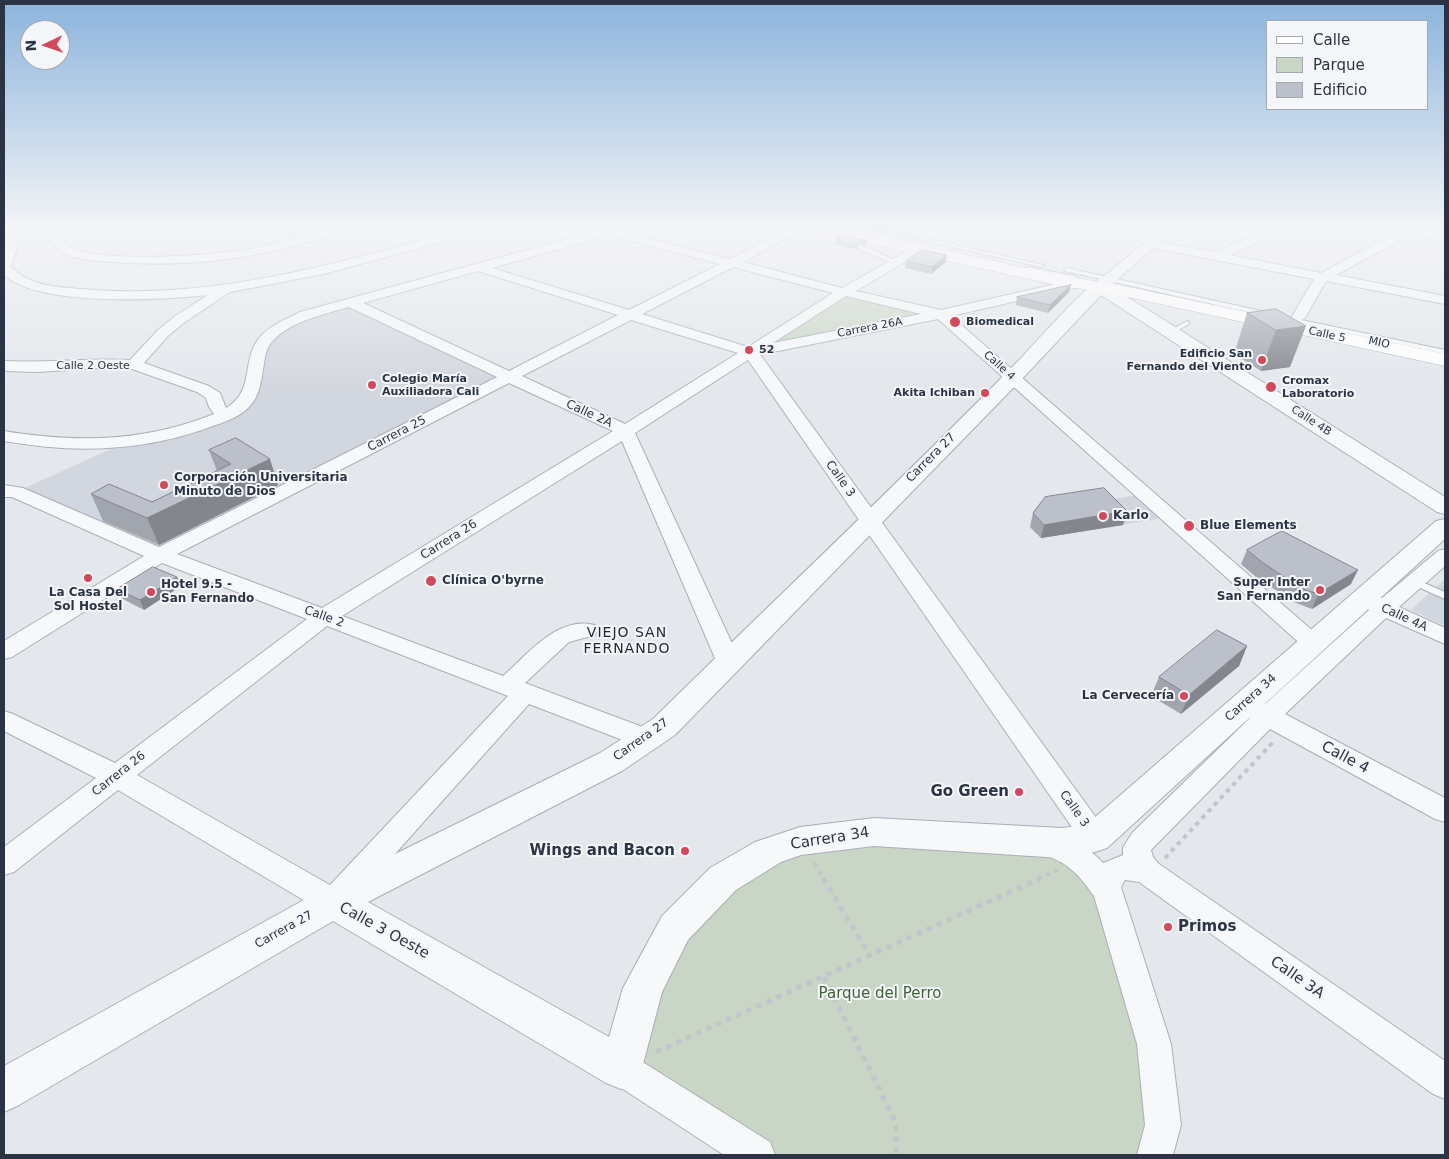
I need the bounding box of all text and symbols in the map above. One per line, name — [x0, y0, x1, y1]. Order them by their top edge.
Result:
north arrow — [20, 20, 70, 70]
legend — [1266, 20, 1429, 110]
text: Calle — [1313, 31, 1350, 49]
text: N — [23, 39, 39, 52]
text: Parque — [1313, 56, 1365, 74]
text: Edificio — [1313, 81, 1367, 99]
street label: Carrera 26A — [836, 315, 904, 341]
marker: Biomedical — [948, 315, 962, 329]
place label: Biomedical — [966, 315, 1034, 329]
street label: Calle 5 — [1307, 325, 1347, 345]
street label: MIO — [1367, 334, 1391, 352]
place label: 52 — [759, 343, 774, 357]
marker: 52 — [743, 344, 755, 356]
place label: Edificio San Fernando del Viento — [1127, 347, 1252, 373]
street label: Calle 4 — [981, 348, 1017, 384]
marker: Edificio San Fernando del Viento — [1256, 354, 1268, 366]
street label: Calle 2 Oeste — [56, 359, 130, 373]
place label: Colegio María Auxiliadora Cali — [382, 372, 479, 398]
place label: Cromax Laboratorio — [1282, 374, 1354, 400]
marker: Colegio María Auxiliadora Cali — [366, 379, 378, 391]
marker: Cromax Laboratorio — [1264, 380, 1278, 394]
place label: Akita Ichiban — [894, 386, 975, 400]
marker: Akita Ichiban — [979, 387, 991, 399]
street label: Calle 2A — [564, 397, 614, 431]
street label: Calle 4B — [1288, 403, 1334, 439]
street label: Carrera 25 — [365, 413, 429, 455]
street label: Carrera 27 — [903, 430, 959, 486]
street label: Calle 3 — [822, 458, 858, 500]
place label: Corporación Universitaria Minuto de Dios — [174, 471, 348, 499]
marker: Corporación Universitaria Minuto de Dios — [158, 479, 170, 491]
place label: Karlo — [1113, 509, 1149, 523]
marker: Karlo — [1097, 510, 1109, 522]
street label: Carrera 26 — [418, 517, 480, 563]
marker: Blue Elements — [1182, 519, 1196, 533]
place label: Blue Elements — [1200, 519, 1297, 533]
marker: La Casa Del Sol Hostel — [82, 572, 94, 584]
marker: Clínica O'byrne — [424, 574, 438, 588]
place label: Clínica O'byrne — [442, 574, 544, 588]
place label: Super Inter San Fernando — [1217, 576, 1310, 604]
place label: Hotel 9.5 - San Fernando — [161, 578, 254, 606]
marker: Super Inter San Fernando — [1314, 584, 1326, 596]
place label: La Casa Del Sol Hostel — [49, 586, 127, 614]
marker: Hotel 9.5 - San Fernando — [145, 586, 157, 598]
street label: Calle 4A — [1379, 601, 1429, 635]
street label: Calle 2 — [302, 603, 346, 631]
district label: VIEJO SAN FERNANDO — [583, 625, 671, 658]
street label: Carrera 34 — [1222, 671, 1280, 725]
place label: La Cervecería — [1082, 689, 1174, 703]
marker: La Cervecería — [1178, 690, 1190, 702]
street label: Carrera 27 — [611, 716, 671, 764]
street label: Calle 4 — [1318, 738, 1372, 778]
street label: Carrera 26 — [89, 749, 149, 799]
place label: Go Green — [930, 783, 1009, 801]
marker: Go Green — [1013, 786, 1025, 798]
street label: Calle 3 — [1056, 788, 1092, 830]
street label: Carrera 34 — [789, 824, 871, 854]
place label: Wings and Bacon — [530, 842, 675, 860]
marker: Wings and Bacon — [679, 845, 691, 857]
street label: Calle 3 Oeste — [336, 899, 432, 963]
street label: Carrera 27 — [253, 908, 315, 952]
place label: Primos — [1178, 918, 1236, 936]
marker: Primos — [1162, 921, 1174, 933]
street label: Calle 3A — [1267, 953, 1327, 1003]
park label: Parque del Perro — [819, 985, 941, 1003]

